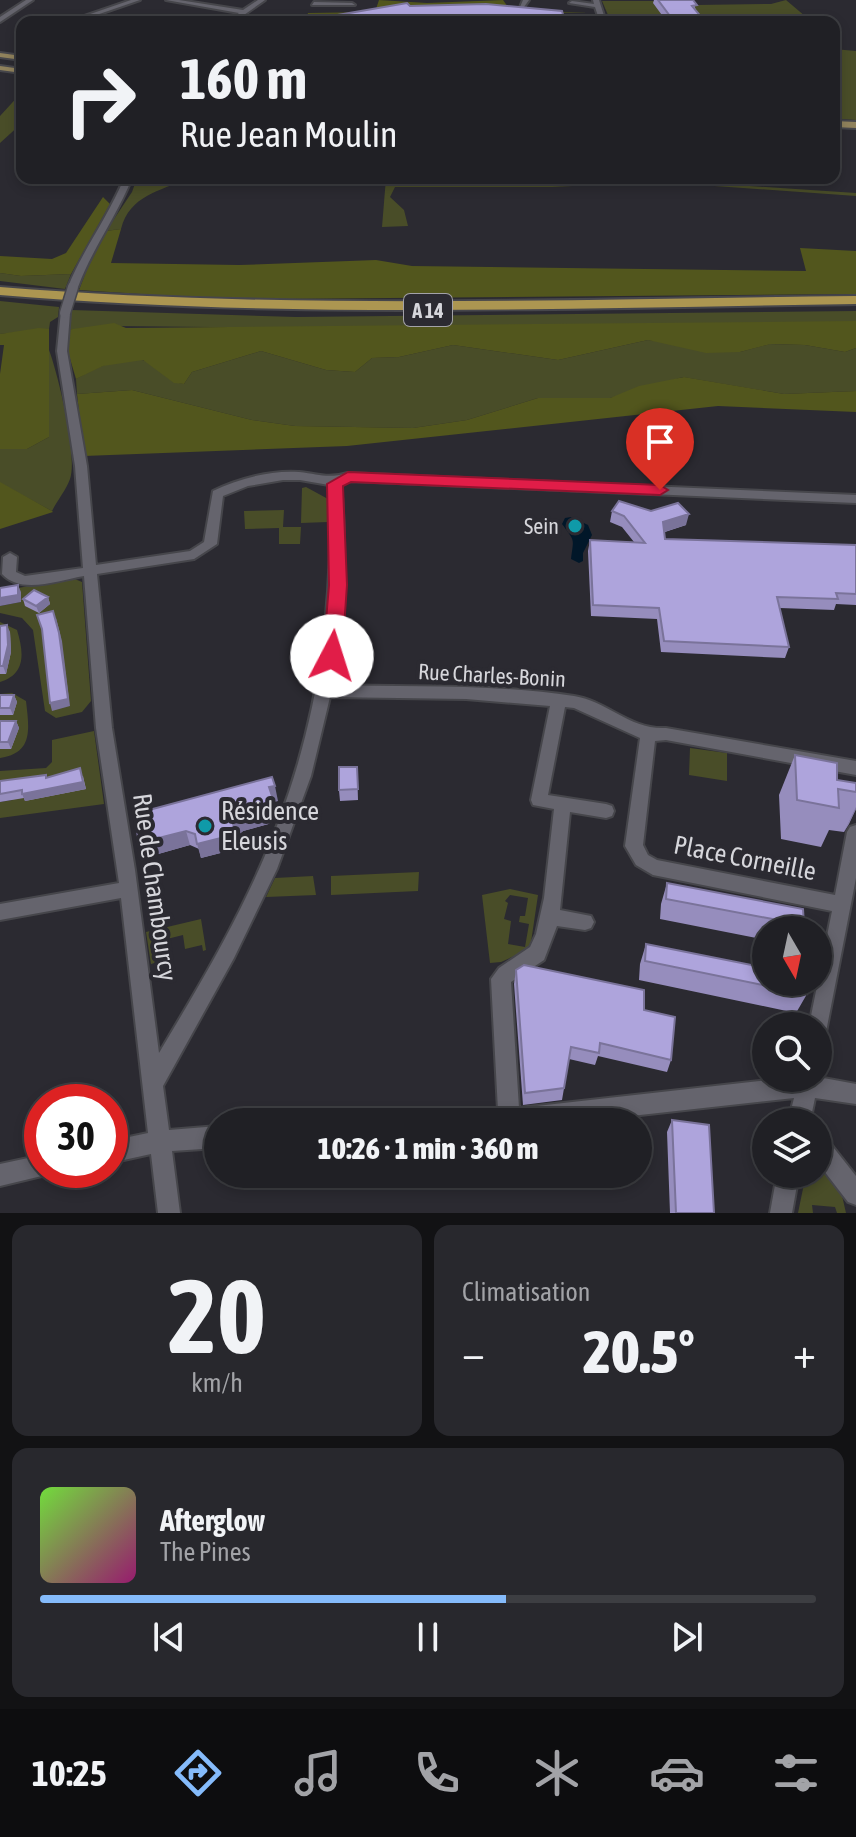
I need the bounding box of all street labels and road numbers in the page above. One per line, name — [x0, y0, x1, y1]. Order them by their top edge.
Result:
road number: A 14 — [404, 294, 452, 326]
street label: Rue Charles-Bonin — [417, 658, 567, 692]
street label: Rue de Chambourcy — [127, 791, 183, 983]
street label: Place Corneille — [671, 830, 819, 886]

